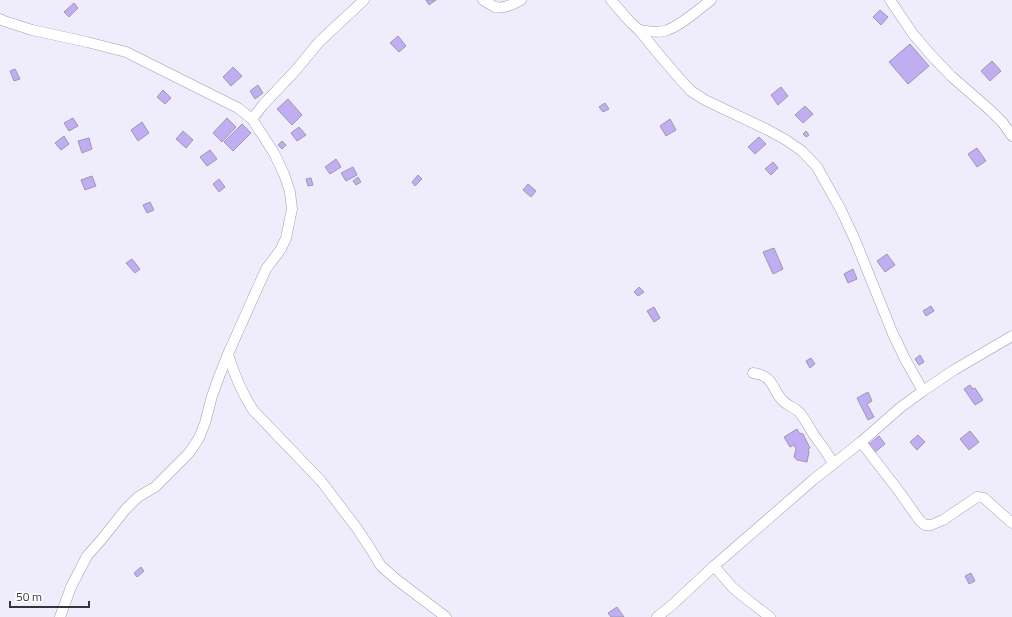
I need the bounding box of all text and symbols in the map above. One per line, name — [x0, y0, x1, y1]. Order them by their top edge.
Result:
scale bar — [10, 583, 89, 609]
text: 50 m — [16, 587, 42, 606]

